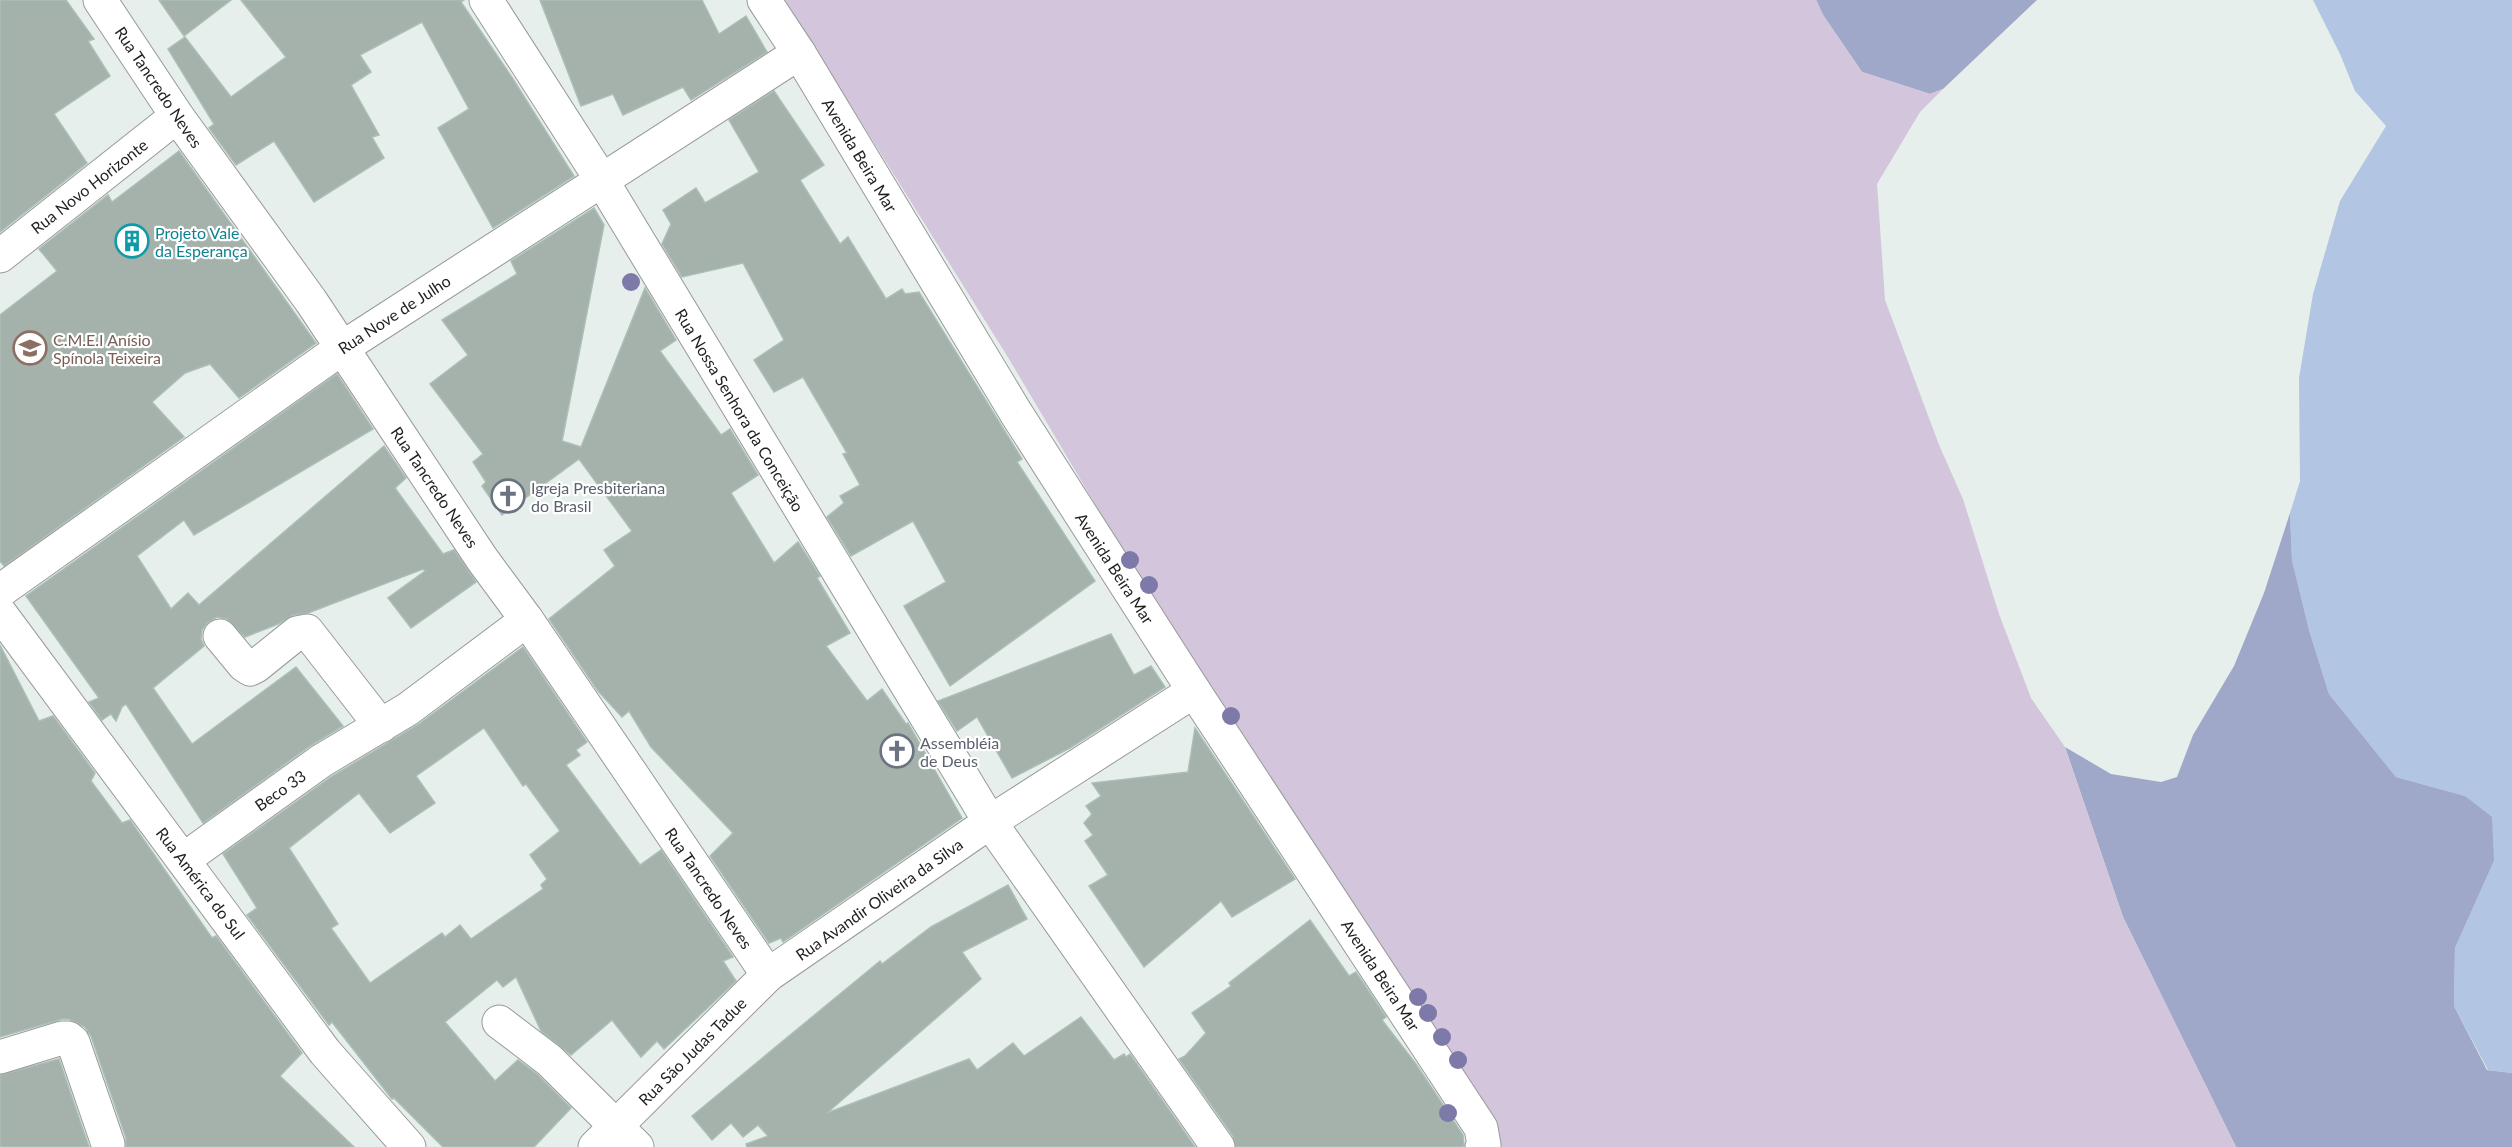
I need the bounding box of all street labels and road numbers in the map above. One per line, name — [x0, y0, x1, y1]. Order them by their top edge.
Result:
street label: Rua Tancredo Neves — [111, 23, 207, 151]
street label: Avenida Beira Mar — [819, 95, 901, 215]
street label: Rua Novo Horizonte — [27, 135, 151, 237]
street label: Rua Nove de Julho — [334, 271, 454, 357]
street label: Rua Nossa Senhora da Conceição — [672, 305, 808, 515]
street label: Rua Tancredo Neves — [387, 423, 483, 551]
street label: Avenida Beira Mar — [1072, 509, 1158, 627]
street label: Beco 33 — [251, 766, 309, 814]
street label: Rua América do Sul — [153, 823, 249, 943]
street label: Rua Tancredo Neves — [661, 824, 757, 952]
street label: Rua Avandir Oliveira da Silva — [792, 834, 966, 964]
street label: Avenida Beira Mar — [1338, 916, 1424, 1034]
street label: Rua São Judas Tadue — [634, 993, 750, 1109]

